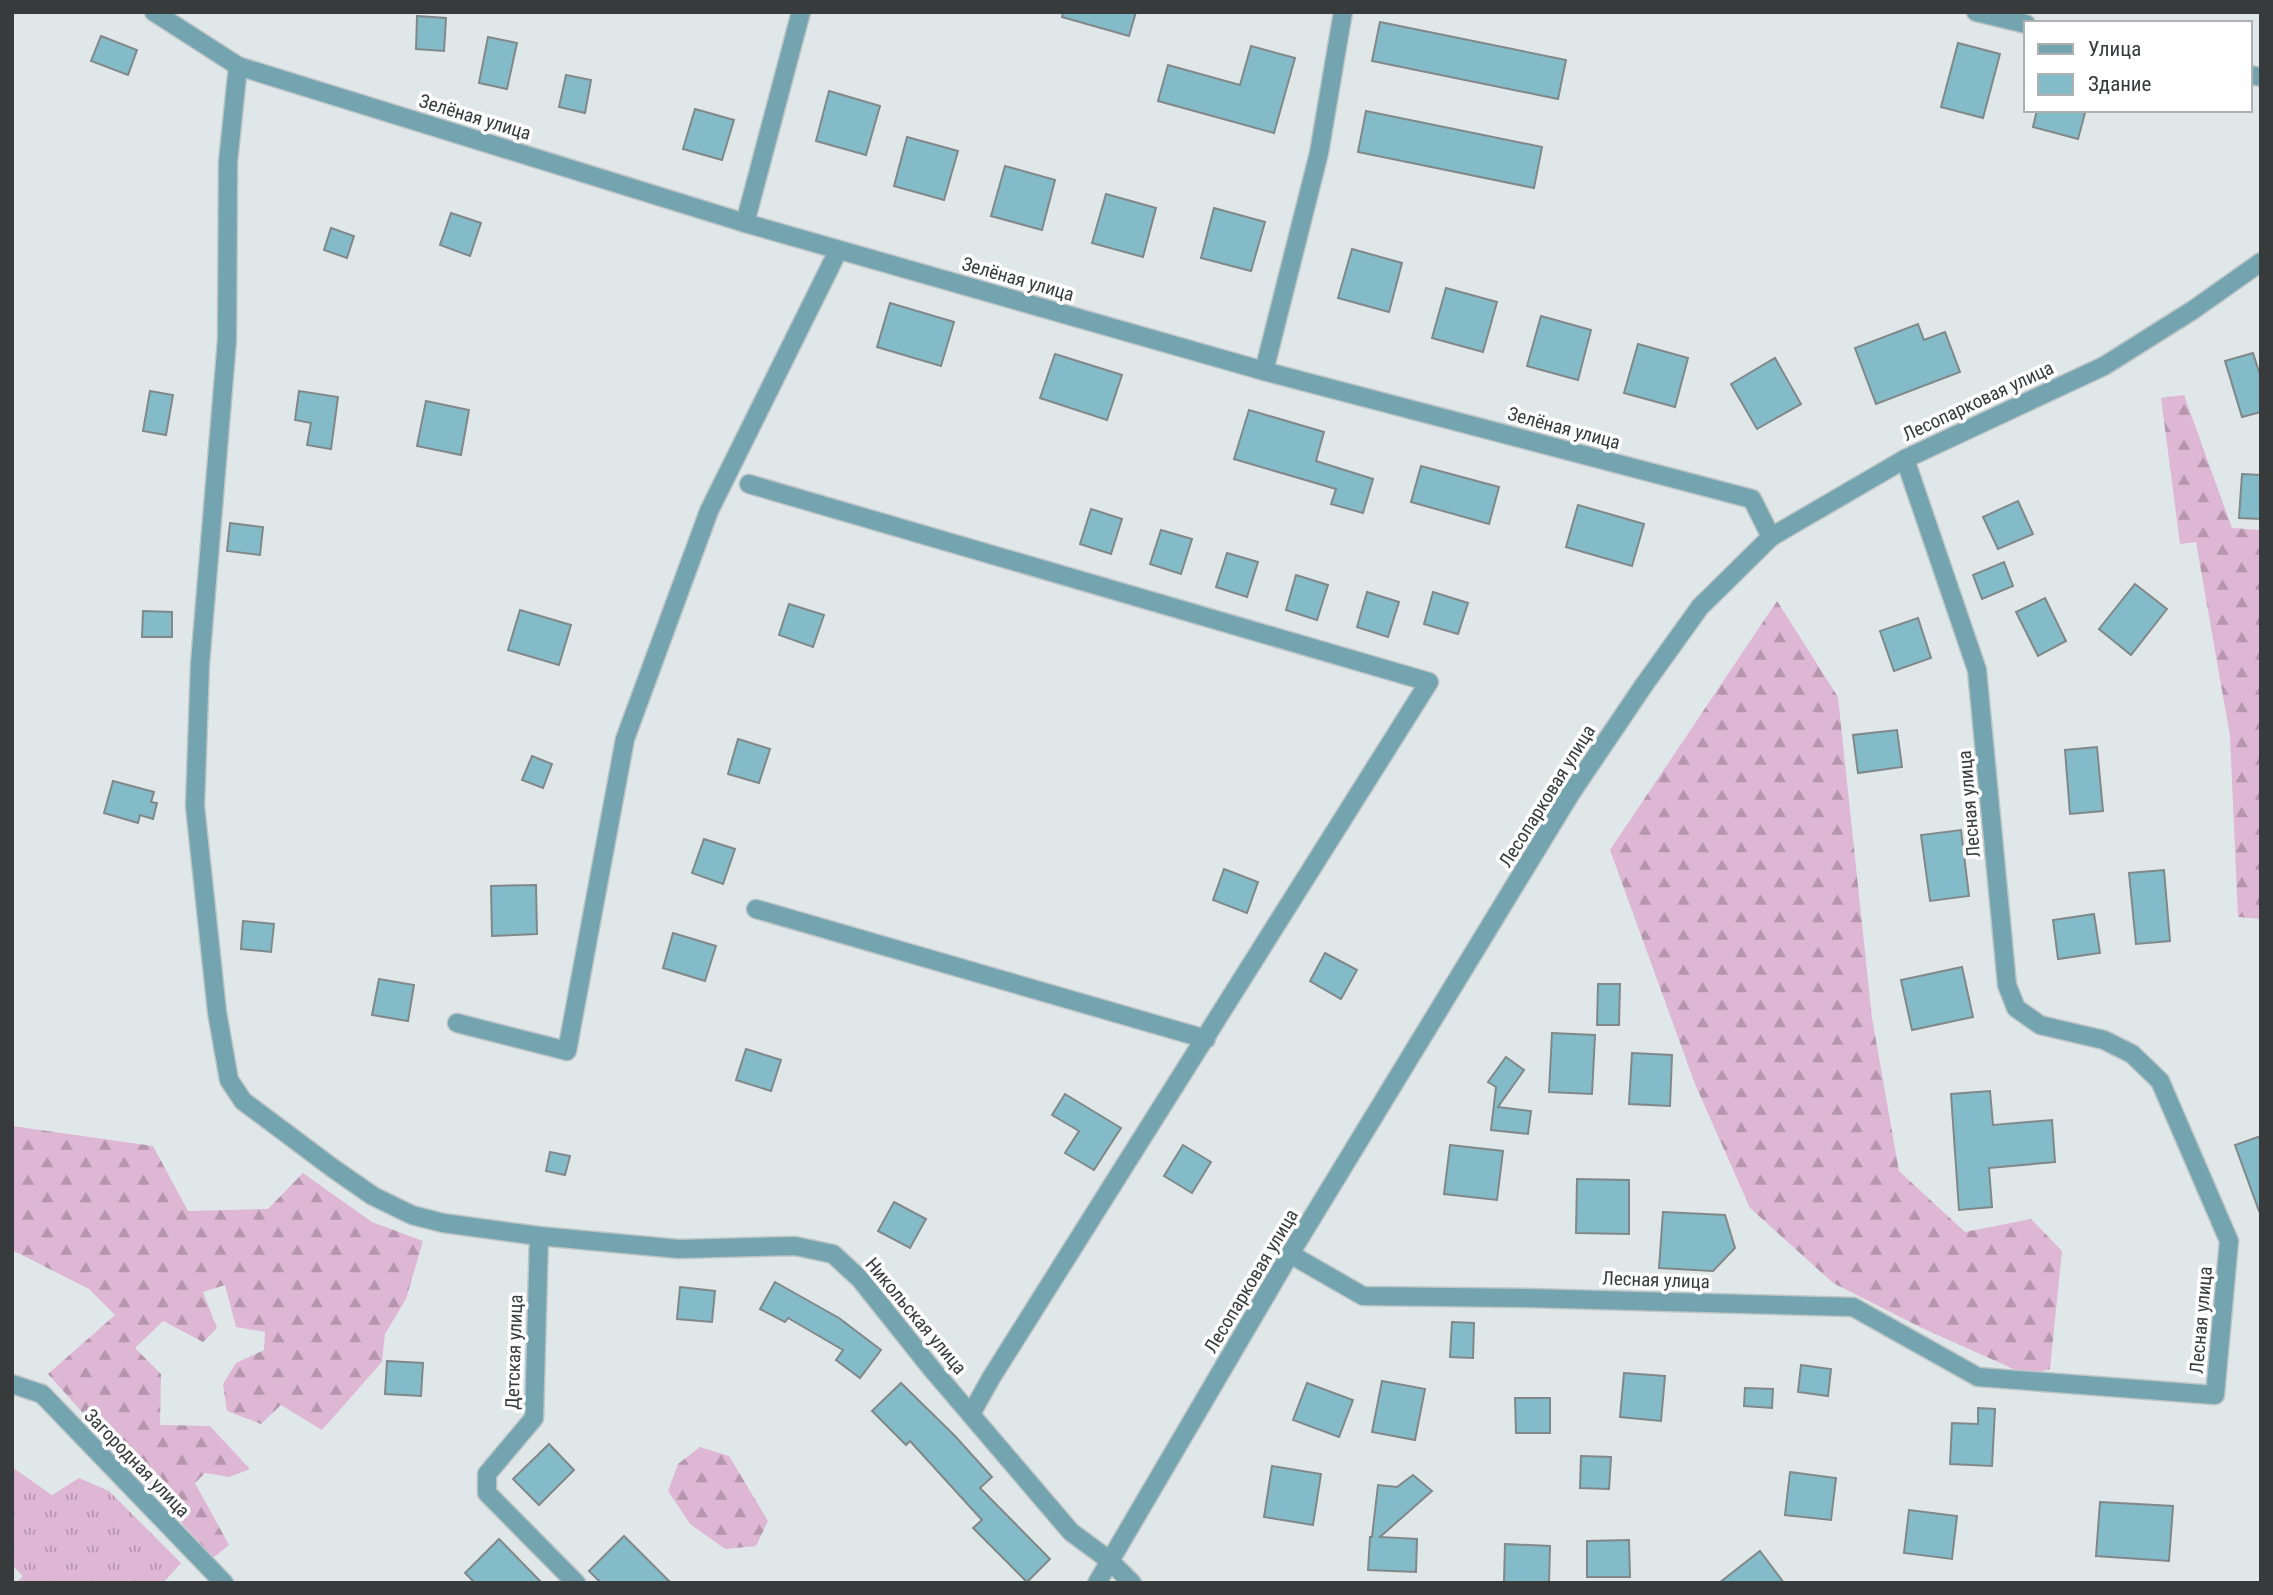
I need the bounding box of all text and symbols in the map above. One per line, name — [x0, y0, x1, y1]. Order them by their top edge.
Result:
legend — [2024, 21, 2252, 112]
text: Улица — [2088, 37, 2141, 61]
text: Здание — [2088, 72, 2152, 96]
street label: Зелёная улица — [416, 89, 534, 145]
street label: Зелёная улица — [959, 252, 1077, 306]
street label: Лесопарковая улица — [1899, 356, 2057, 446]
street label: Зелёная улица — [1505, 402, 1623, 454]
street label: Лесопарковая улица — [1494, 720, 1600, 872]
street label: Лесная улица — [1953, 749, 1985, 859]
street label: Лесопарковая улица — [1199, 1205, 1303, 1357]
street label: Никольская улица — [861, 1253, 971, 1379]
street label: Лесная улица — [2185, 1265, 2217, 1375]
street label: Лесная улица — [1602, 1267, 1710, 1293]
street label: Детская улица — [500, 1294, 528, 1410]
street label: Загородная улица — [79, 1404, 195, 1522]

